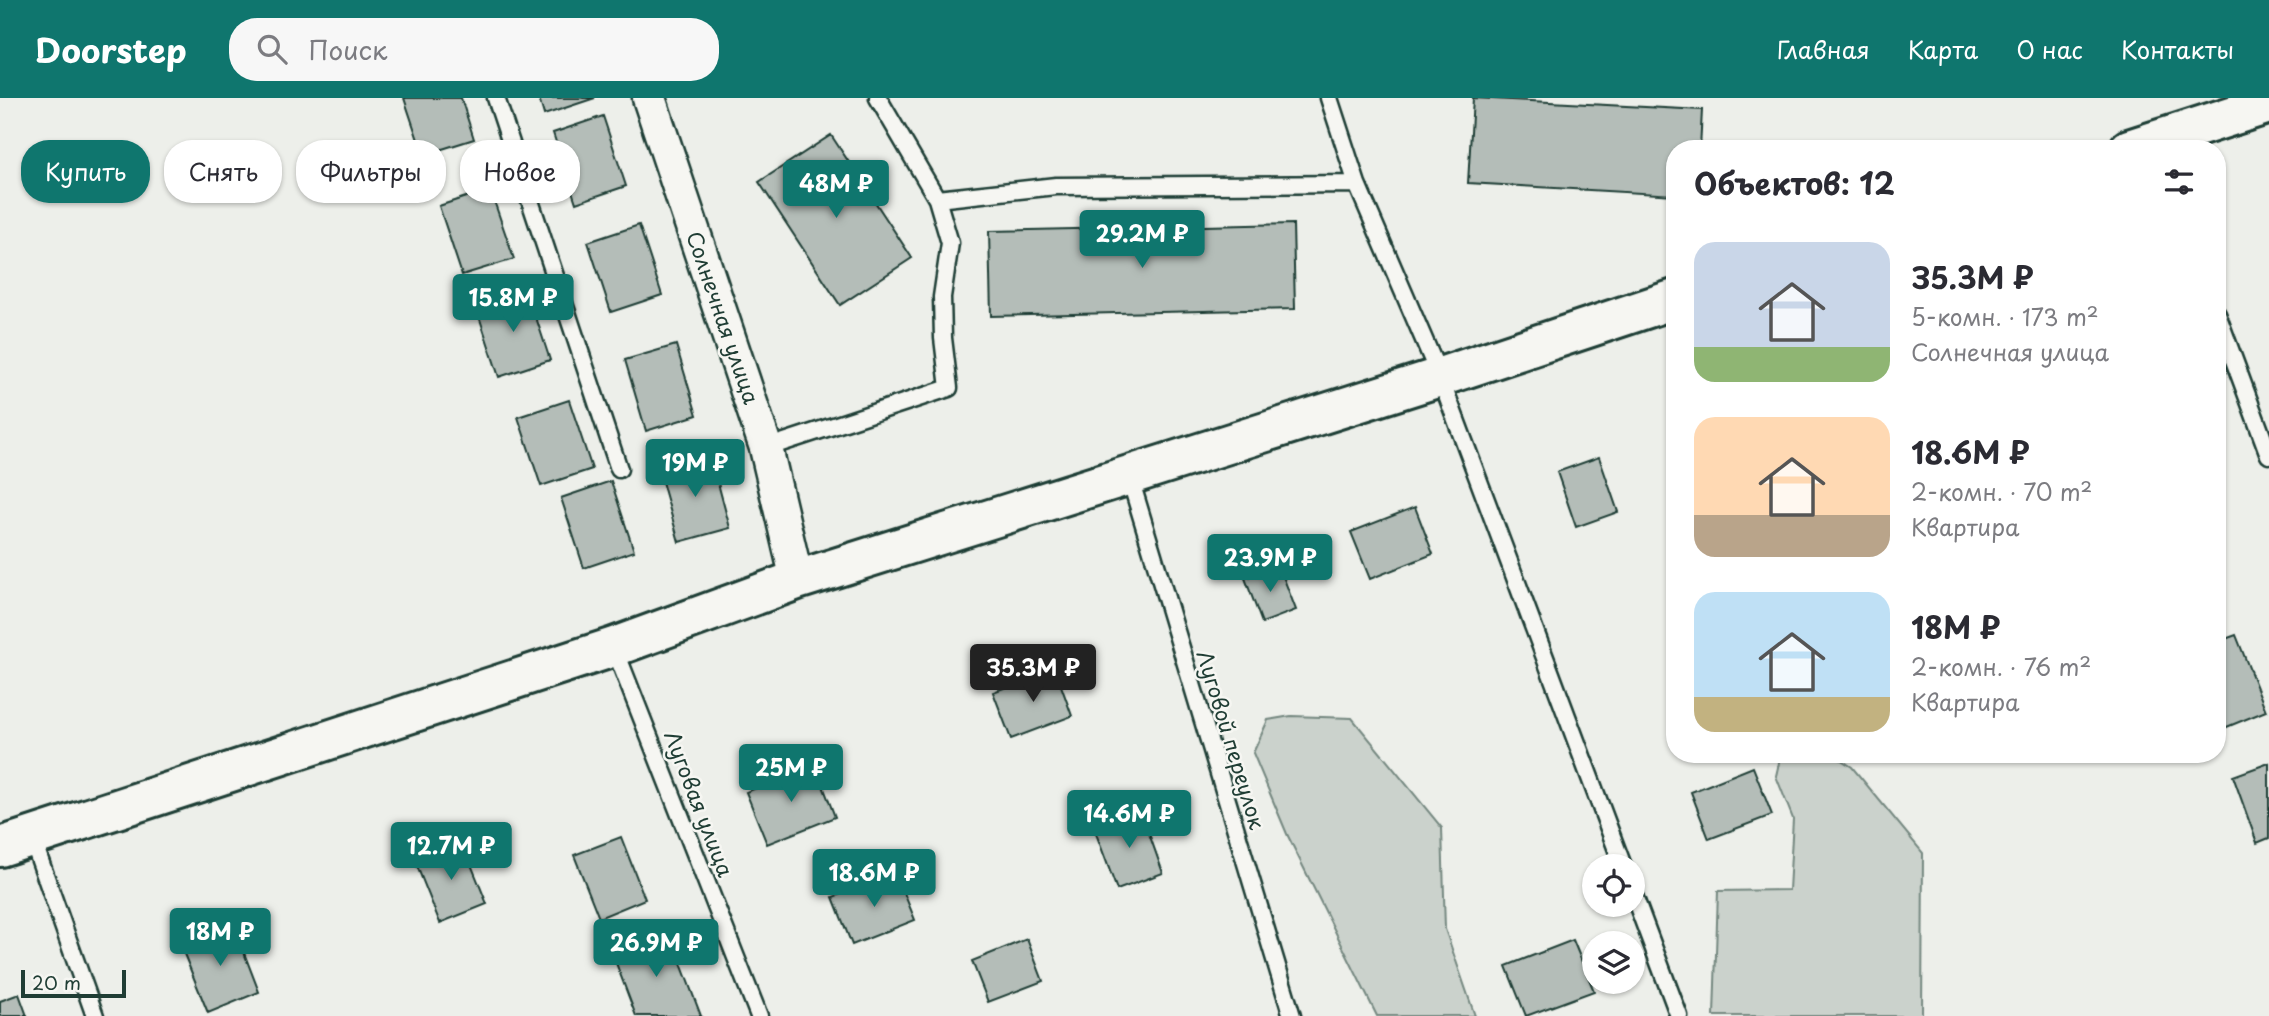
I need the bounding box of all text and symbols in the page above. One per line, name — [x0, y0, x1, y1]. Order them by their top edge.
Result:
search box — [229, 18, 719, 81]
text: Doorstep — [35, 24, 187, 74]
icon: search — [253, 30, 291, 68]
text: Поиск — [309, 30, 388, 69]
text: Главная — [1777, 31, 1870, 67]
text: Карта — [1908, 31, 1978, 67]
text: О нас — [2016, 31, 2083, 67]
text: Контакты — [2121, 31, 2234, 67]
chip: Купить — [21, 140, 150, 203]
chip: Снять — [164, 140, 282, 203]
chip: Фильтры — [296, 140, 446, 203]
chip: Новое — [460, 140, 580, 203]
pin: 48M ₽ — [787, 160, 885, 220]
text: Объектов: 12 — [1694, 160, 1895, 205]
icon: filters — [2160, 163, 2198, 201]
text: 48M ₽ — [799, 165, 873, 200]
pin: 29.2M ₽ — [1077, 211, 1207, 270]
text: 29.2M ₽ — [1096, 215, 1188, 250]
street label: Солнечная улица — [679, 227, 769, 409]
text: 35.3M ₽ — [1911, 254, 2034, 299]
icon: home — [1750, 270, 1834, 354]
pin: 15.8M ₽ — [448, 274, 578, 334]
text: 15.8M ₽ — [469, 279, 557, 314]
text: 5-комн. · 173 m² — [1911, 299, 2099, 334]
text: Солнечная улица — [1911, 334, 2109, 369]
text: 18.6M ₽ — [1911, 429, 2030, 474]
pin: 19M ₽ — [646, 440, 744, 499]
text: 19M ₽ — [662, 444, 728, 479]
icon: home — [1750, 445, 1834, 529]
text: 2-комн. · 70 m² — [1911, 474, 2092, 509]
text: Квартира — [1911, 509, 2019, 544]
pin: 23.9M ₽ — [1205, 534, 1335, 594]
text: 23.9M ₽ — [1223, 539, 1317, 574]
text: 18M ₽ — [1911, 604, 2000, 649]
icon: home — [1750, 620, 1834, 704]
pin: 35.3M ₽ — [968, 644, 1098, 704]
street label: Луговой переулок — [1189, 646, 1275, 833]
text: 35.3M ₽ — [986, 649, 1080, 684]
text: 2-комн. · 76 m² — [1911, 649, 2091, 684]
text: Квартира — [1911, 684, 2019, 719]
street label: Луговая улица — [657, 725, 743, 882]
pin: 25M ₽ — [742, 744, 840, 804]
text: 25M ₽ — [755, 749, 827, 784]
pin: 14.6M ₽ — [1064, 790, 1194, 850]
text: 14.6M ₽ — [1083, 795, 1175, 830]
pin: 12.7M ₽ — [386, 822, 516, 882]
text: 12.7M ₽ — [407, 827, 495, 862]
pin: 18.6M ₽ — [809, 850, 939, 909]
text: 18.6M ₽ — [829, 854, 919, 889]
map controls — [1582, 854, 1645, 994]
button: locate — [1582, 854, 1645, 917]
pin: 18M ₽ — [171, 908, 269, 968]
text: 18M ₽ — [186, 913, 254, 948]
pin: 26.9M ₽ — [591, 920, 721, 979]
text: 26.9M ₽ — [609, 924, 703, 959]
button: layers — [1582, 931, 1645, 994]
scale bar — [21, 967, 126, 999]
text: 20 m — [32, 968, 81, 996]

